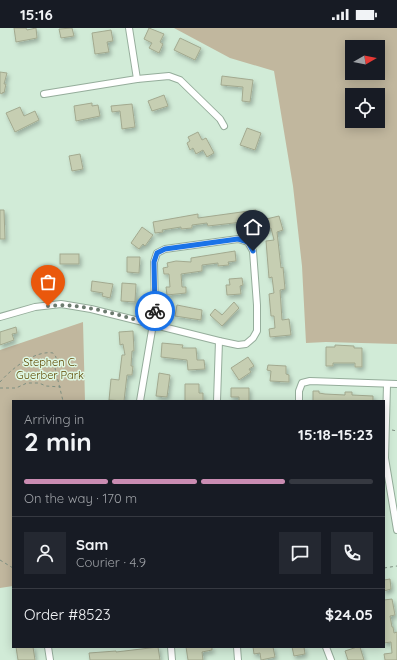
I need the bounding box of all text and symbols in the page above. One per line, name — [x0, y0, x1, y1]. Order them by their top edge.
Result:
text: 15:16 — [20, 5, 53, 24]
north arrow — [345, 40, 385, 80]
map controls — [345, 40, 385, 128]
button: locate — [345, 88, 385, 128]
pin — [236, 210, 270, 251]
icon: home — [242, 216, 264, 238]
pin — [31, 265, 65, 306]
icon: bag — [37, 271, 59, 293]
courier — [135, 291, 175, 331]
icon: bike — [144, 300, 166, 322]
park label: Stephen C. Guerber Park — [16, 355, 84, 382]
text: Arriving in — [24, 411, 84, 427]
text: 2 min — [24, 425, 92, 458]
text: 15:18–15:23 — [298, 425, 373, 444]
text: On the way · 170 m — [24, 490, 137, 506]
button: person — [24, 532, 66, 574]
button: chat — [279, 532, 321, 574]
button: phone — [331, 532, 373, 574]
text: Sam — [76, 535, 108, 554]
text: Courier · 4.9 — [76, 554, 146, 570]
text: Order #8523 — [24, 605, 111, 624]
text: $24.05 — [325, 605, 373, 624]

